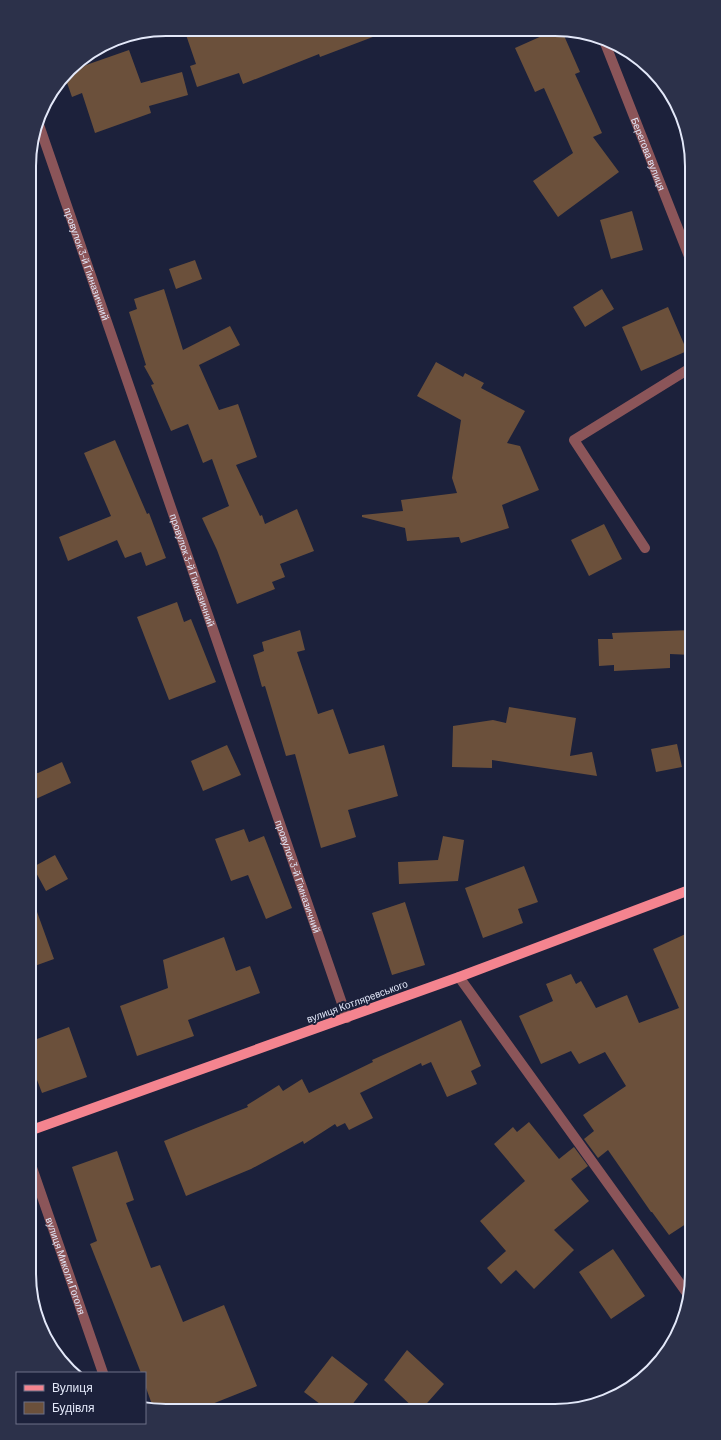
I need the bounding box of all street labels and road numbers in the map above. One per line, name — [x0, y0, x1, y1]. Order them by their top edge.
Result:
street label: Берегова вулиця — [629, 115, 668, 192]
street label: провулок 3-й Гімназичний — [62, 206, 112, 322]
street label: провулок 3-й Гімназичний — [168, 512, 218, 628]
street label: провулок 3-й Гімназичний — [273, 818, 323, 934]
street label: вулиця Котляревського — [305, 977, 410, 1025]
street label: вулиця Миколи Гоголя — [44, 1216, 88, 1316]

